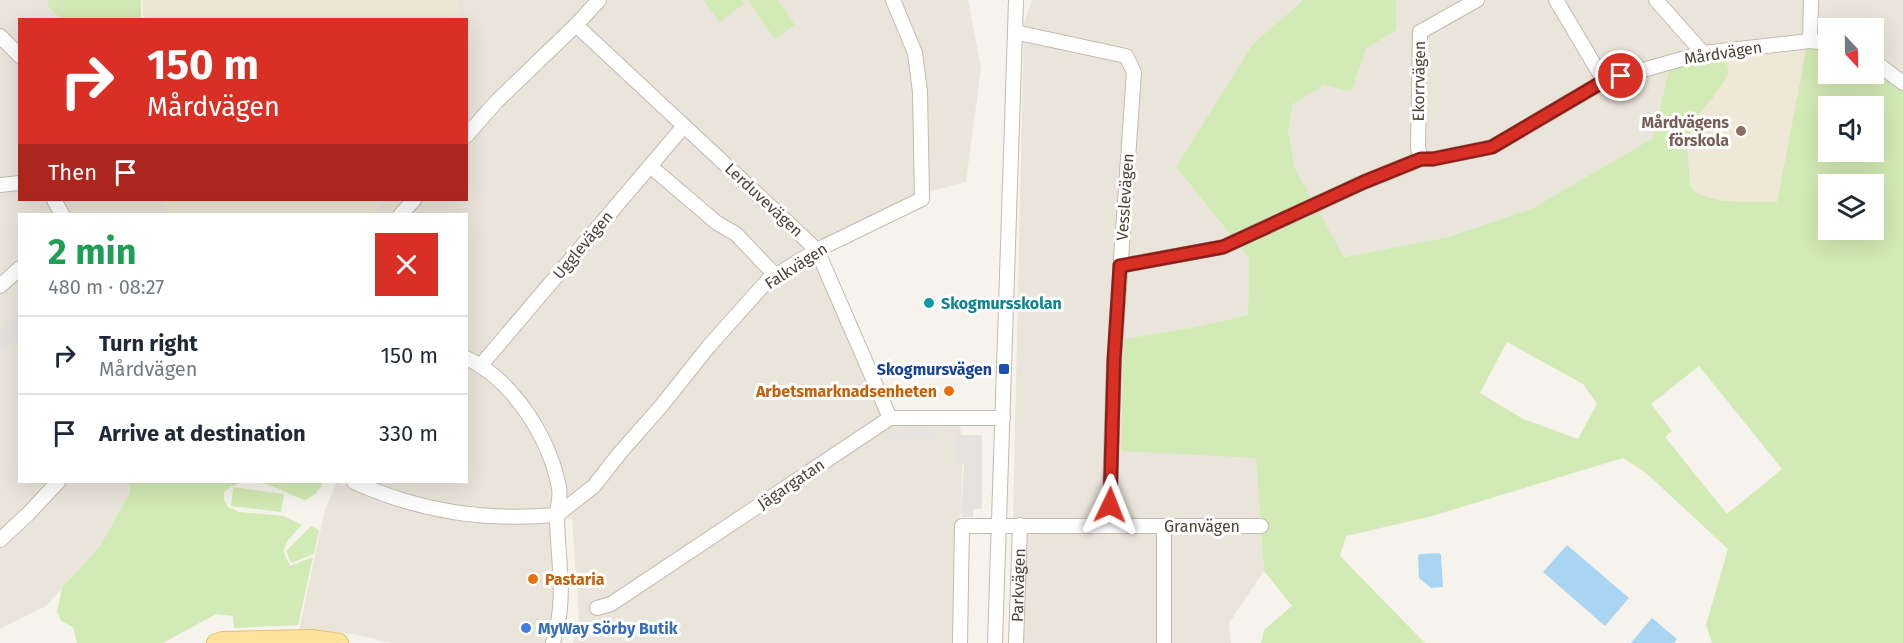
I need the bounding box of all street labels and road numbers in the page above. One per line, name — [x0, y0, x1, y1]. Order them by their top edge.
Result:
street label: Mårdvägen — [1683, 37, 1763, 69]
street label: Ekorrvägen — [1409, 41, 1429, 121]
street label: Vesslevägen — [1112, 153, 1138, 241]
street label: Lerduvevägen — [721, 159, 807, 241]
street label: Ugglevägen — [549, 207, 617, 283]
street label: Falkvägen — [761, 239, 831, 293]
street label: Jägargatan — [754, 455, 828, 513]
street label: Granvägen — [1164, 517, 1240, 536]
street label: Parkvägen — [1007, 548, 1029, 622]

